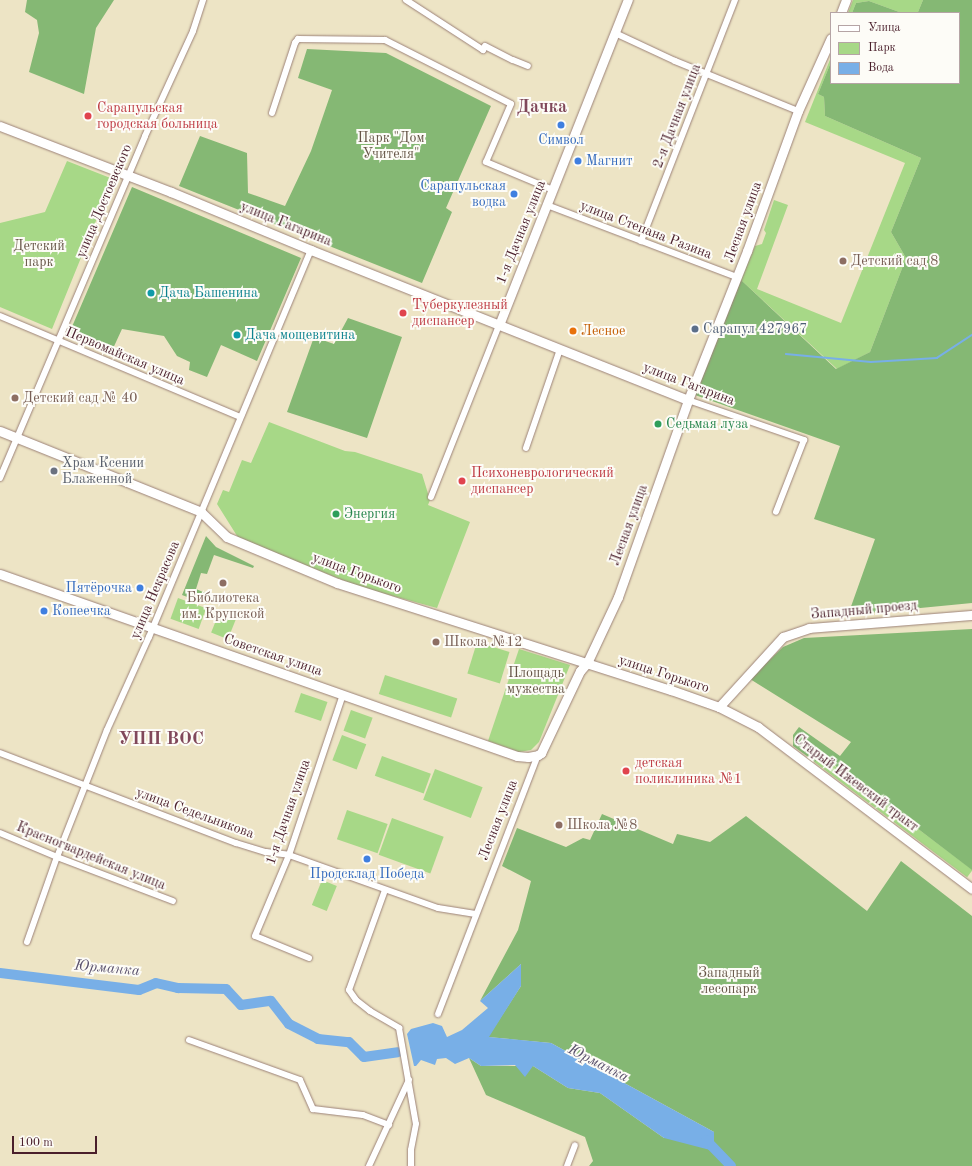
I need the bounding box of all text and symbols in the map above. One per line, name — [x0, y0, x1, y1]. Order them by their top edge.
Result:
legend — [830, 12, 960, 84]
text: Улица — [868, 22, 901, 34]
text: Парк — [868, 42, 896, 54]
street label: 2-я Дачная улица — [649, 61, 705, 171]
text: Вода — [868, 62, 894, 74]
district label: Дачка — [517, 96, 567, 118]
place label: Сарапульская городская больница — [97, 100, 218, 132]
marker: Сарапульская городская больница — [82, 110, 94, 122]
marker: Символ — [556, 120, 566, 130]
park label: Парк "Дом Учителя" — [357, 130, 425, 162]
place label: Символ — [538, 132, 584, 148]
street label: улица Достоевского — [72, 141, 136, 261]
place label: Магнит — [586, 153, 633, 169]
marker: Магнит — [573, 156, 583, 166]
place label: Сарапульская водка — [420, 178, 506, 210]
street label: 1-я Дачная улица — [493, 178, 549, 286]
street label: Лесная улица — [721, 179, 765, 265]
marker: Сарапульская водка — [509, 189, 519, 199]
street label: улица Степана Разина — [578, 197, 714, 263]
street label: улица Гагарина — [238, 198, 334, 250]
park label: Детский парк — [13, 238, 65, 270]
place label: Детский сад 8 — [851, 253, 938, 269]
marker: Детский сад 8 — [838, 256, 848, 266]
place label: Дача Башенина — [159, 285, 258, 301]
marker: Дача Башенина — [146, 288, 156, 298]
place label: Туберкулезный диспансер — [412, 297, 508, 330]
marker: Туберкулезный диспансер — [397, 307, 409, 319]
place label: Сарапул 427967 — [703, 321, 807, 337]
street label: Первомайская улица — [63, 323, 187, 389]
place label: Лесное — [581, 323, 625, 339]
marker: Сарапул 427967 — [690, 324, 700, 334]
marker: Лесное — [568, 326, 578, 336]
place label: Дача мощевитина — [245, 327, 355, 343]
marker: Дача мощевитина — [232, 330, 242, 340]
street label: улица Гагарина — [641, 359, 737, 409]
place label: Детский сад № 40 — [23, 390, 137, 406]
marker: Детский сад № 40 — [10, 393, 20, 403]
place label: Седьмая луза — [666, 416, 748, 432]
marker: Седьмая луза — [653, 419, 663, 429]
place label: Храм Ксении Блаженной — [62, 455, 144, 488]
place label: Психоневрологический диспансер — [471, 465, 614, 498]
marker: Храм Ксении Блаженной — [49, 466, 59, 476]
marker: Психоневрологический диспансер — [456, 475, 468, 487]
street label: Лесная улица — [607, 482, 651, 568]
place label: Энергия — [344, 506, 395, 522]
marker: Энергия — [331, 509, 341, 519]
street label: улица Некрасова — [127, 538, 183, 642]
street label: улица Горького — [310, 549, 404, 597]
marker: Библиотека им. Крупской — [218, 578, 228, 588]
place label: Пятёрочка — [66, 580, 132, 596]
marker: Пятёрочка — [135, 583, 145, 593]
place label: Библиотека им. Крупской — [181, 590, 265, 622]
street label: Западный проезд — [810, 597, 918, 623]
place label: Копеечка — [52, 603, 111, 619]
marker: Копеечка — [39, 606, 49, 616]
street label: Советская улица — [221, 630, 325, 680]
place label: Школа №12 — [444, 634, 522, 650]
marker: Школа №12 — [431, 637, 441, 647]
street label: улица Горького — [617, 651, 711, 697]
park label: Площадь мужества — [507, 665, 565, 698]
district label: УПП ВОС — [118, 728, 204, 750]
street label: Старый Ижевский тракт — [791, 731, 921, 835]
place label: детская поликлиника №1 — [635, 755, 742, 788]
street label: 1-я Дачная улица — [262, 757, 314, 867]
marker: детская поликлиника №1 — [620, 765, 632, 777]
street label: Лесная улица — [475, 777, 521, 863]
street label: улица Седельникова — [134, 784, 256, 842]
place label: Школа №8 — [567, 817, 637, 833]
street label: Красногвардейская улица — [14, 818, 168, 894]
marker: Школа №8 — [554, 820, 564, 830]
marker: Продсклад Победа — [362, 854, 372, 864]
place label: Продсклад Победа — [310, 866, 424, 882]
water label: Юрманка — [73, 957, 141, 981]
park label: Западный лесопарк — [698, 965, 760, 998]
water label: Юрманка — [565, 1041, 631, 1087]
scale bar — [14, 1128, 99, 1154]
text: 100 m — [19, 1137, 53, 1149]

